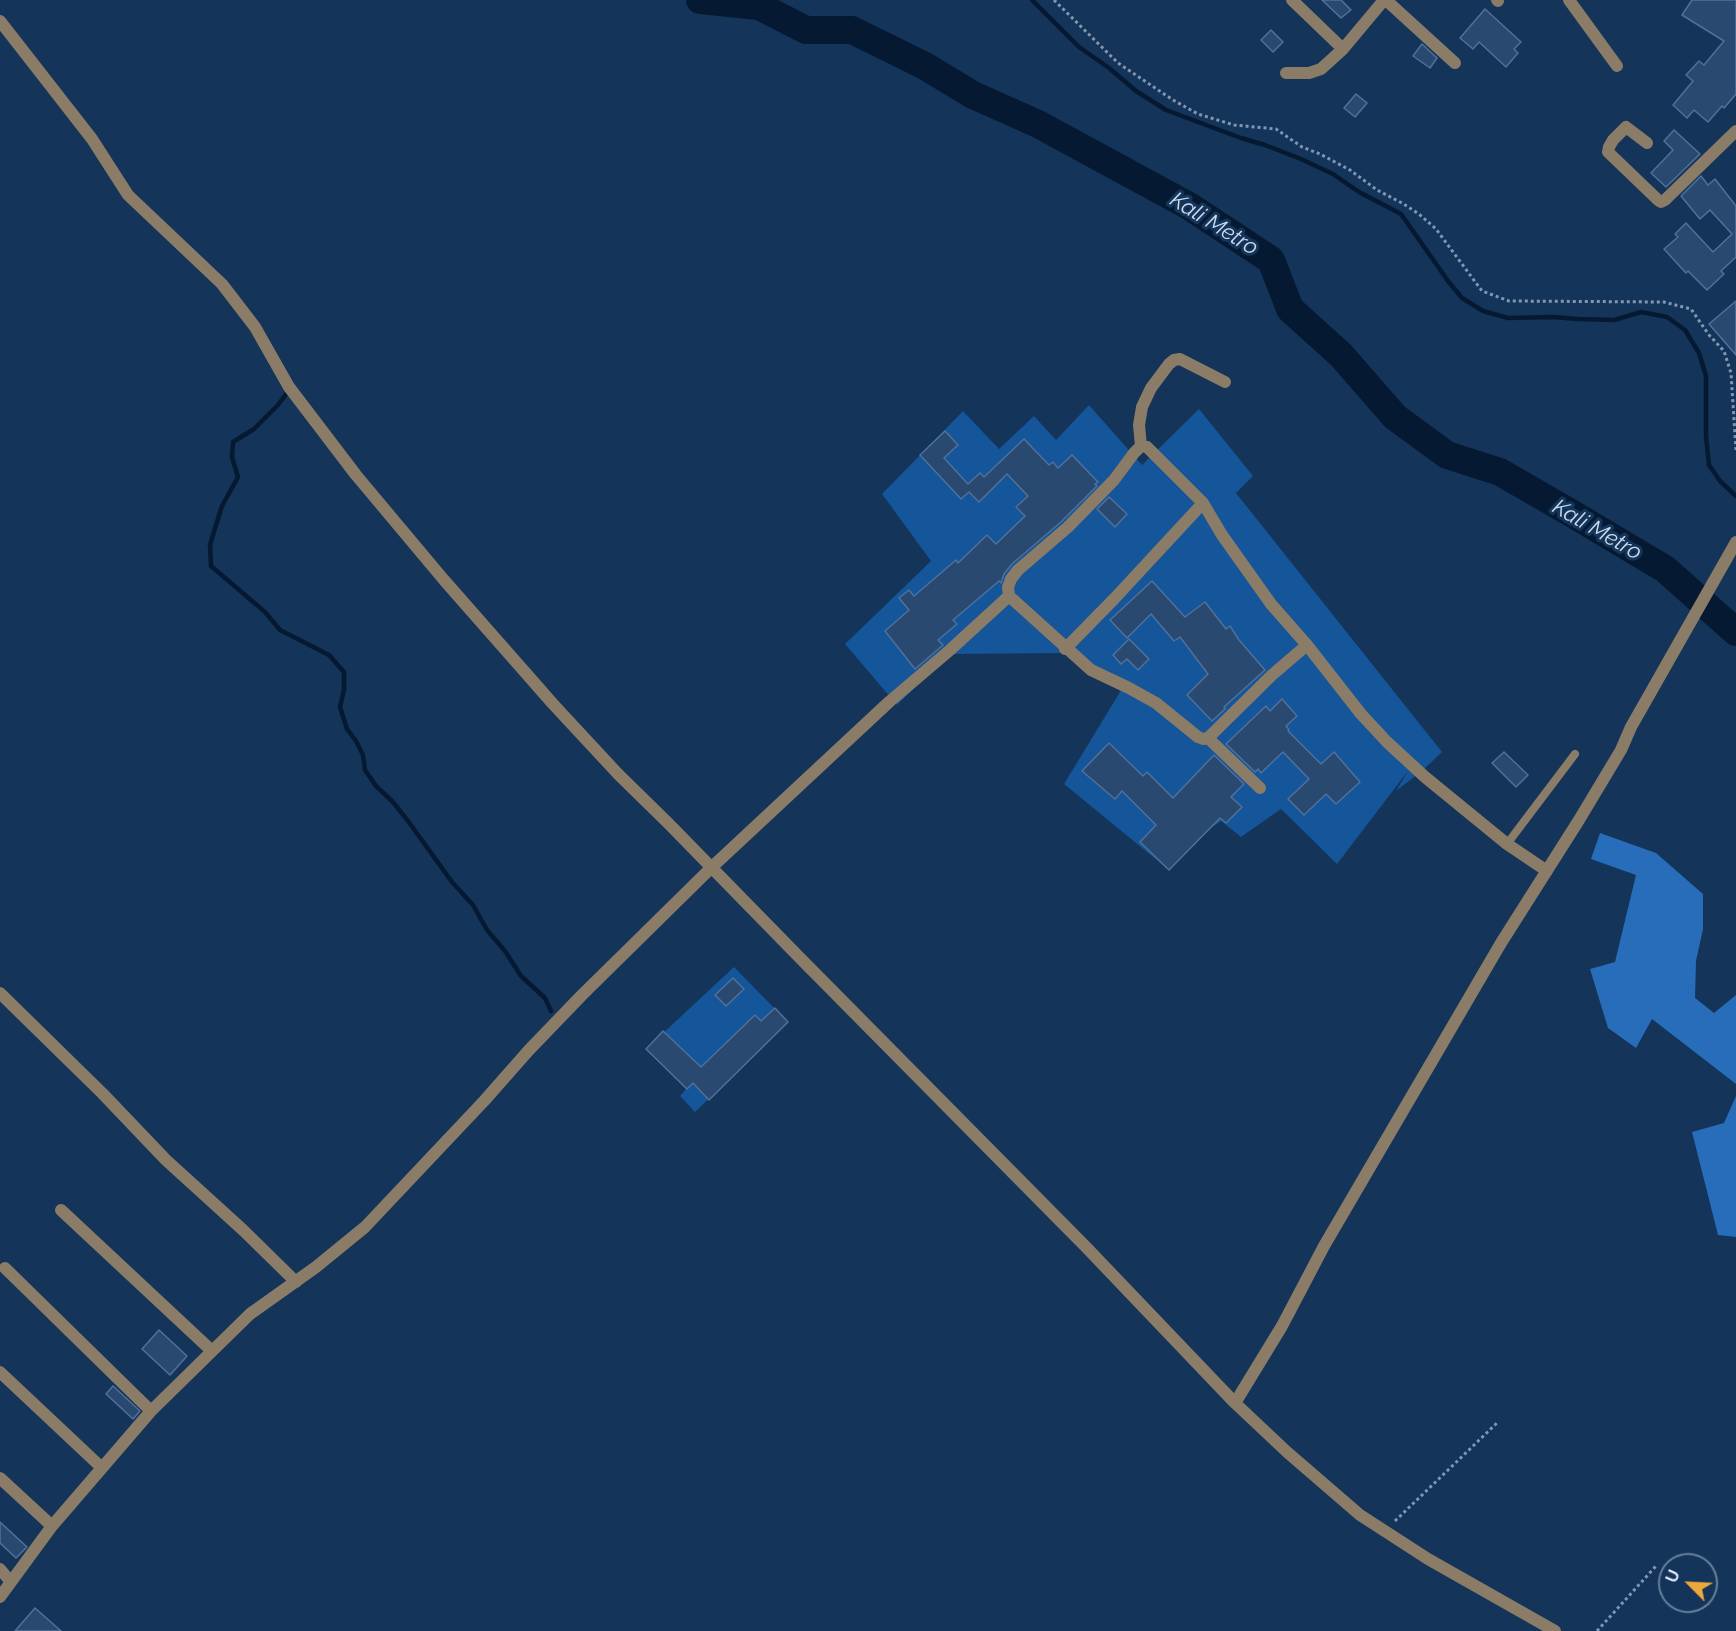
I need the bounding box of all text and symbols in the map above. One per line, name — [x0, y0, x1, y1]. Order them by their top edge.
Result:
water label: Kali Metro — [1165, 187, 1263, 261]
water label: Kali Metro — [1548, 494, 1646, 566]
north arrow — [1658, 1553, 1718, 1613]
text: U — [1662, 1567, 1684, 1586]

